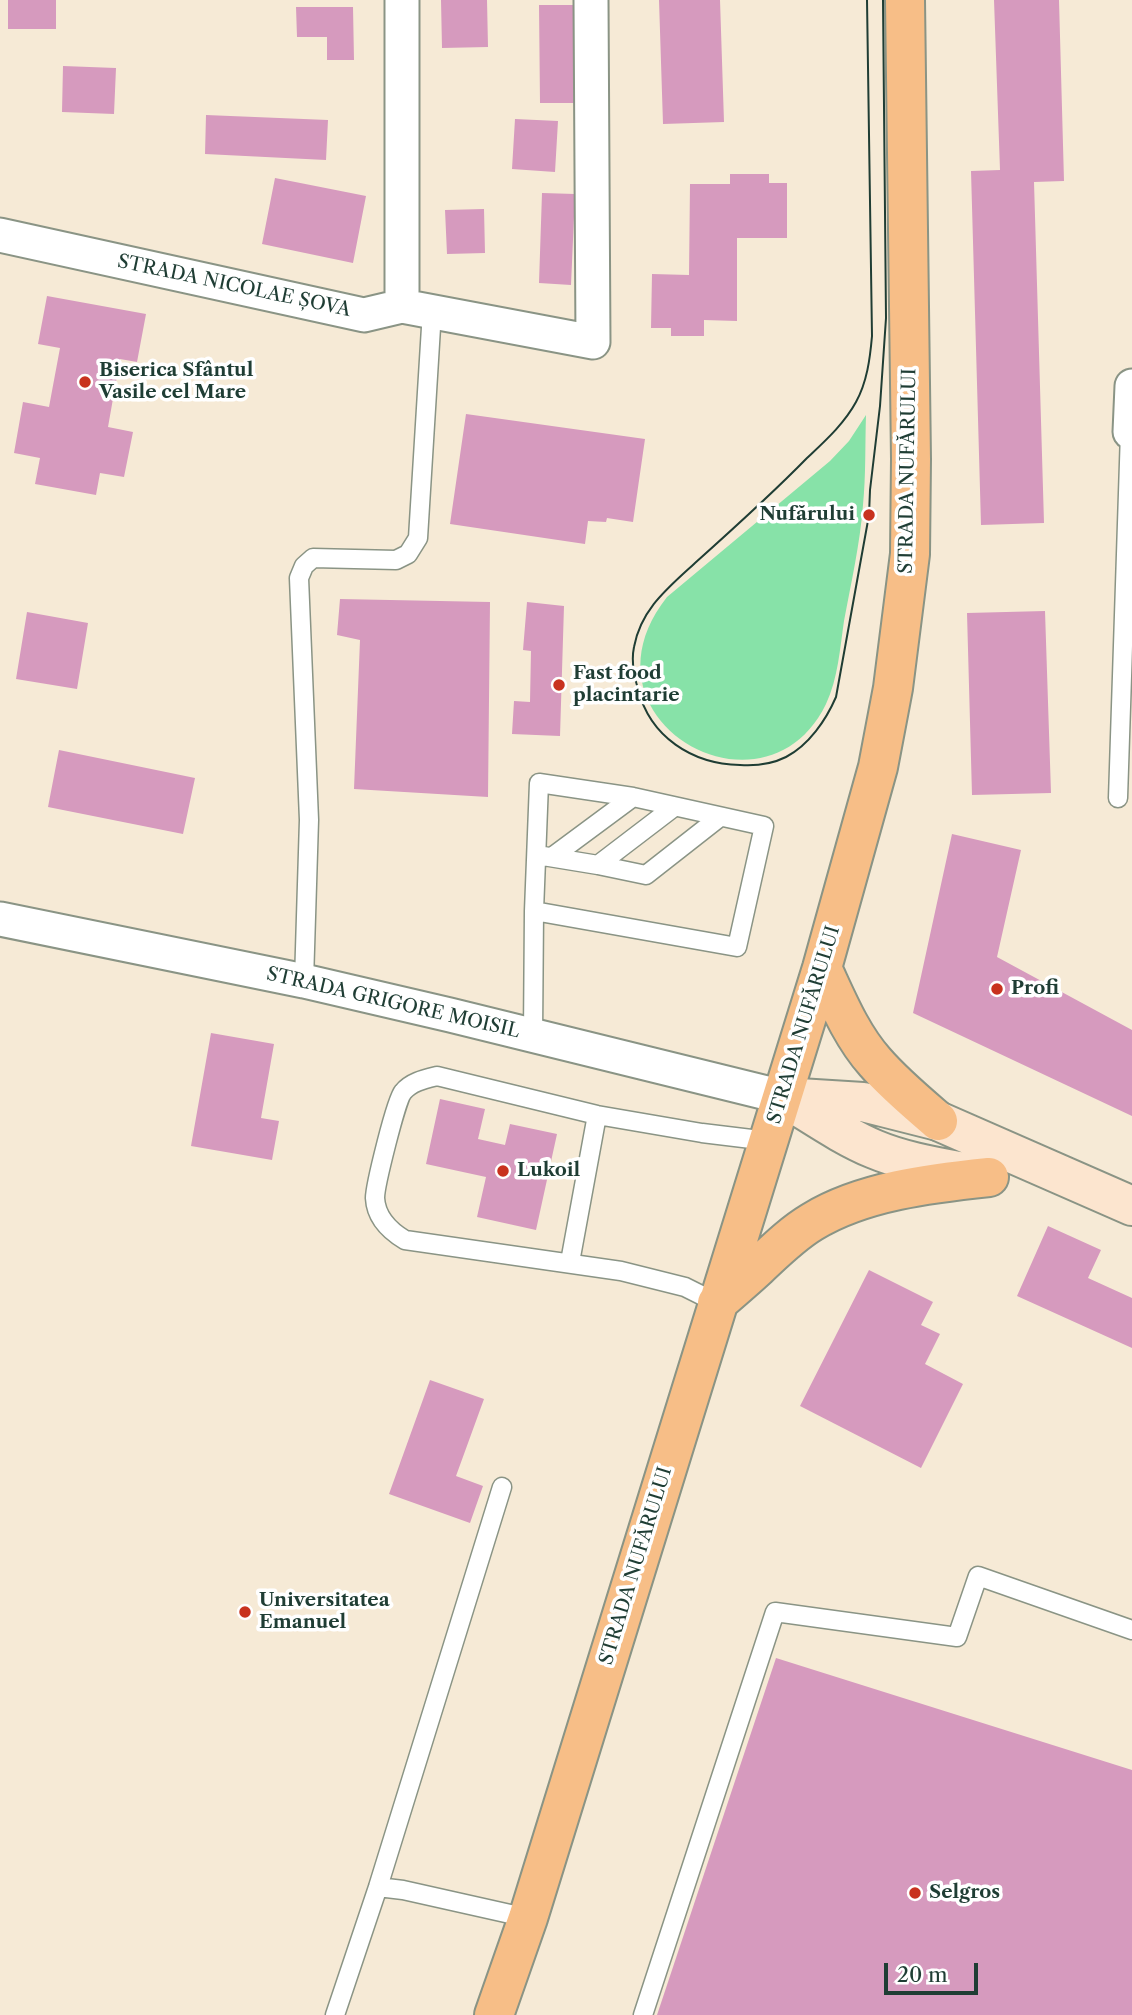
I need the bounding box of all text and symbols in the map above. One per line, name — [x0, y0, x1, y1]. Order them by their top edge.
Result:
street label: STRADA NICOLAE ȘOVA — [115, 250, 353, 322]
place label: Biserica Sfântul Vasile cel Mare — [99, 360, 253, 404]
street label: STRADA NUFĂRULUI — [895, 368, 921, 574]
marker: Biserica Sfântul Vasile cel Mare — [77, 374, 93, 390]
place label: Nufărului — [759, 504, 855, 526]
marker: Nufărului — [861, 507, 877, 523]
place label: Fast food placintarie — [573, 663, 680, 707]
marker: Fast food placintarie — [551, 677, 567, 693]
street label: STRADA NUFĂRULUI — [763, 923, 845, 1127]
street label: STRADA GRIGORE MOISIL — [264, 963, 522, 1043]
place label: Profi — [1011, 978, 1059, 1000]
marker: Profi — [989, 981, 1005, 997]
place label: Lukoil — [517, 1160, 580, 1182]
marker: Lukoil — [495, 1163, 511, 1179]
street label: STRADA NUFĂRULUI — [595, 1464, 677, 1668]
place label: Universitatea Emanuel — [259, 1590, 390, 1634]
marker: Universitatea Emanuel — [237, 1604, 253, 1620]
place label: Selgros — [929, 1882, 1000, 1904]
marker: Selgros — [907, 1885, 923, 1901]
scale bar — [887, 1948, 982, 1992]
text: 20 m — [897, 1962, 948, 1987]

